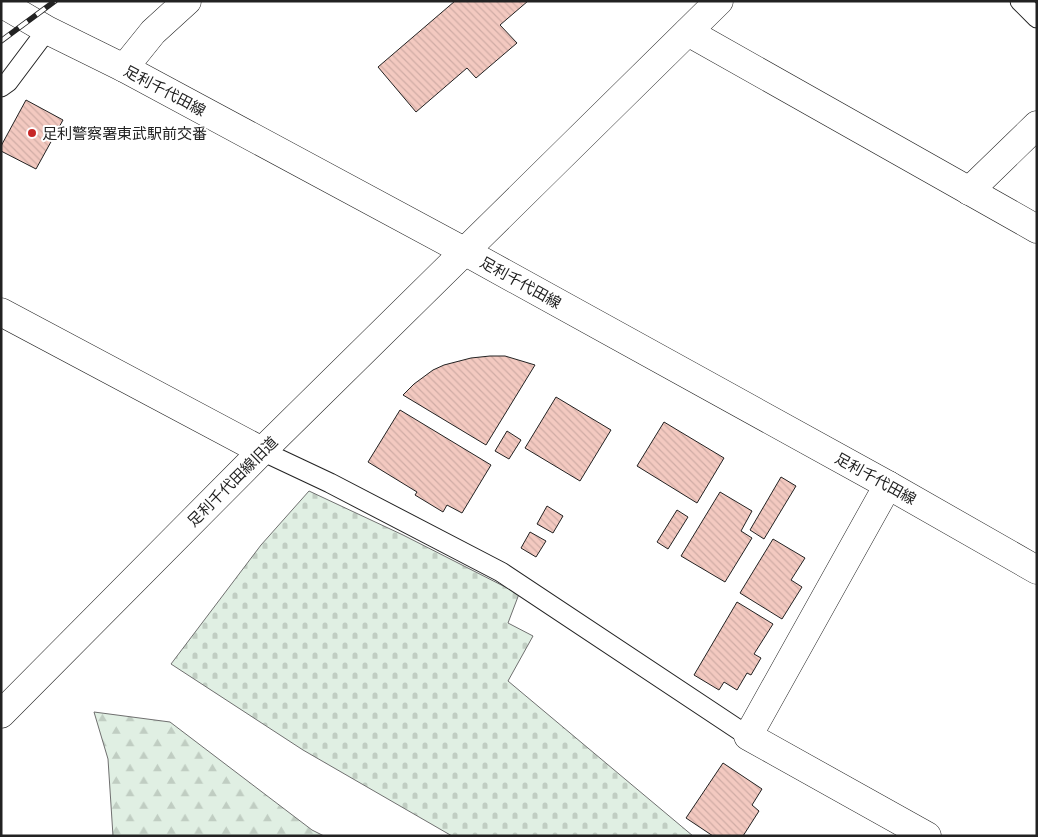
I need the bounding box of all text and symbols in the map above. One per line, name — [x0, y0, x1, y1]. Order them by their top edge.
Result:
street label: 足利千代田線 — [121, 60, 209, 120]
place label: 足利警察署東武駅前交番 — [42, 123, 207, 143]
marker: 足利警察署東武駅前交番 — [26, 127, 38, 139]
street label: 足利千代田線 — [477, 251, 565, 313]
street label: 足利千代田線旧道 — [182, 431, 282, 531]
street label: 足利千代田線 — [832, 447, 920, 509]

